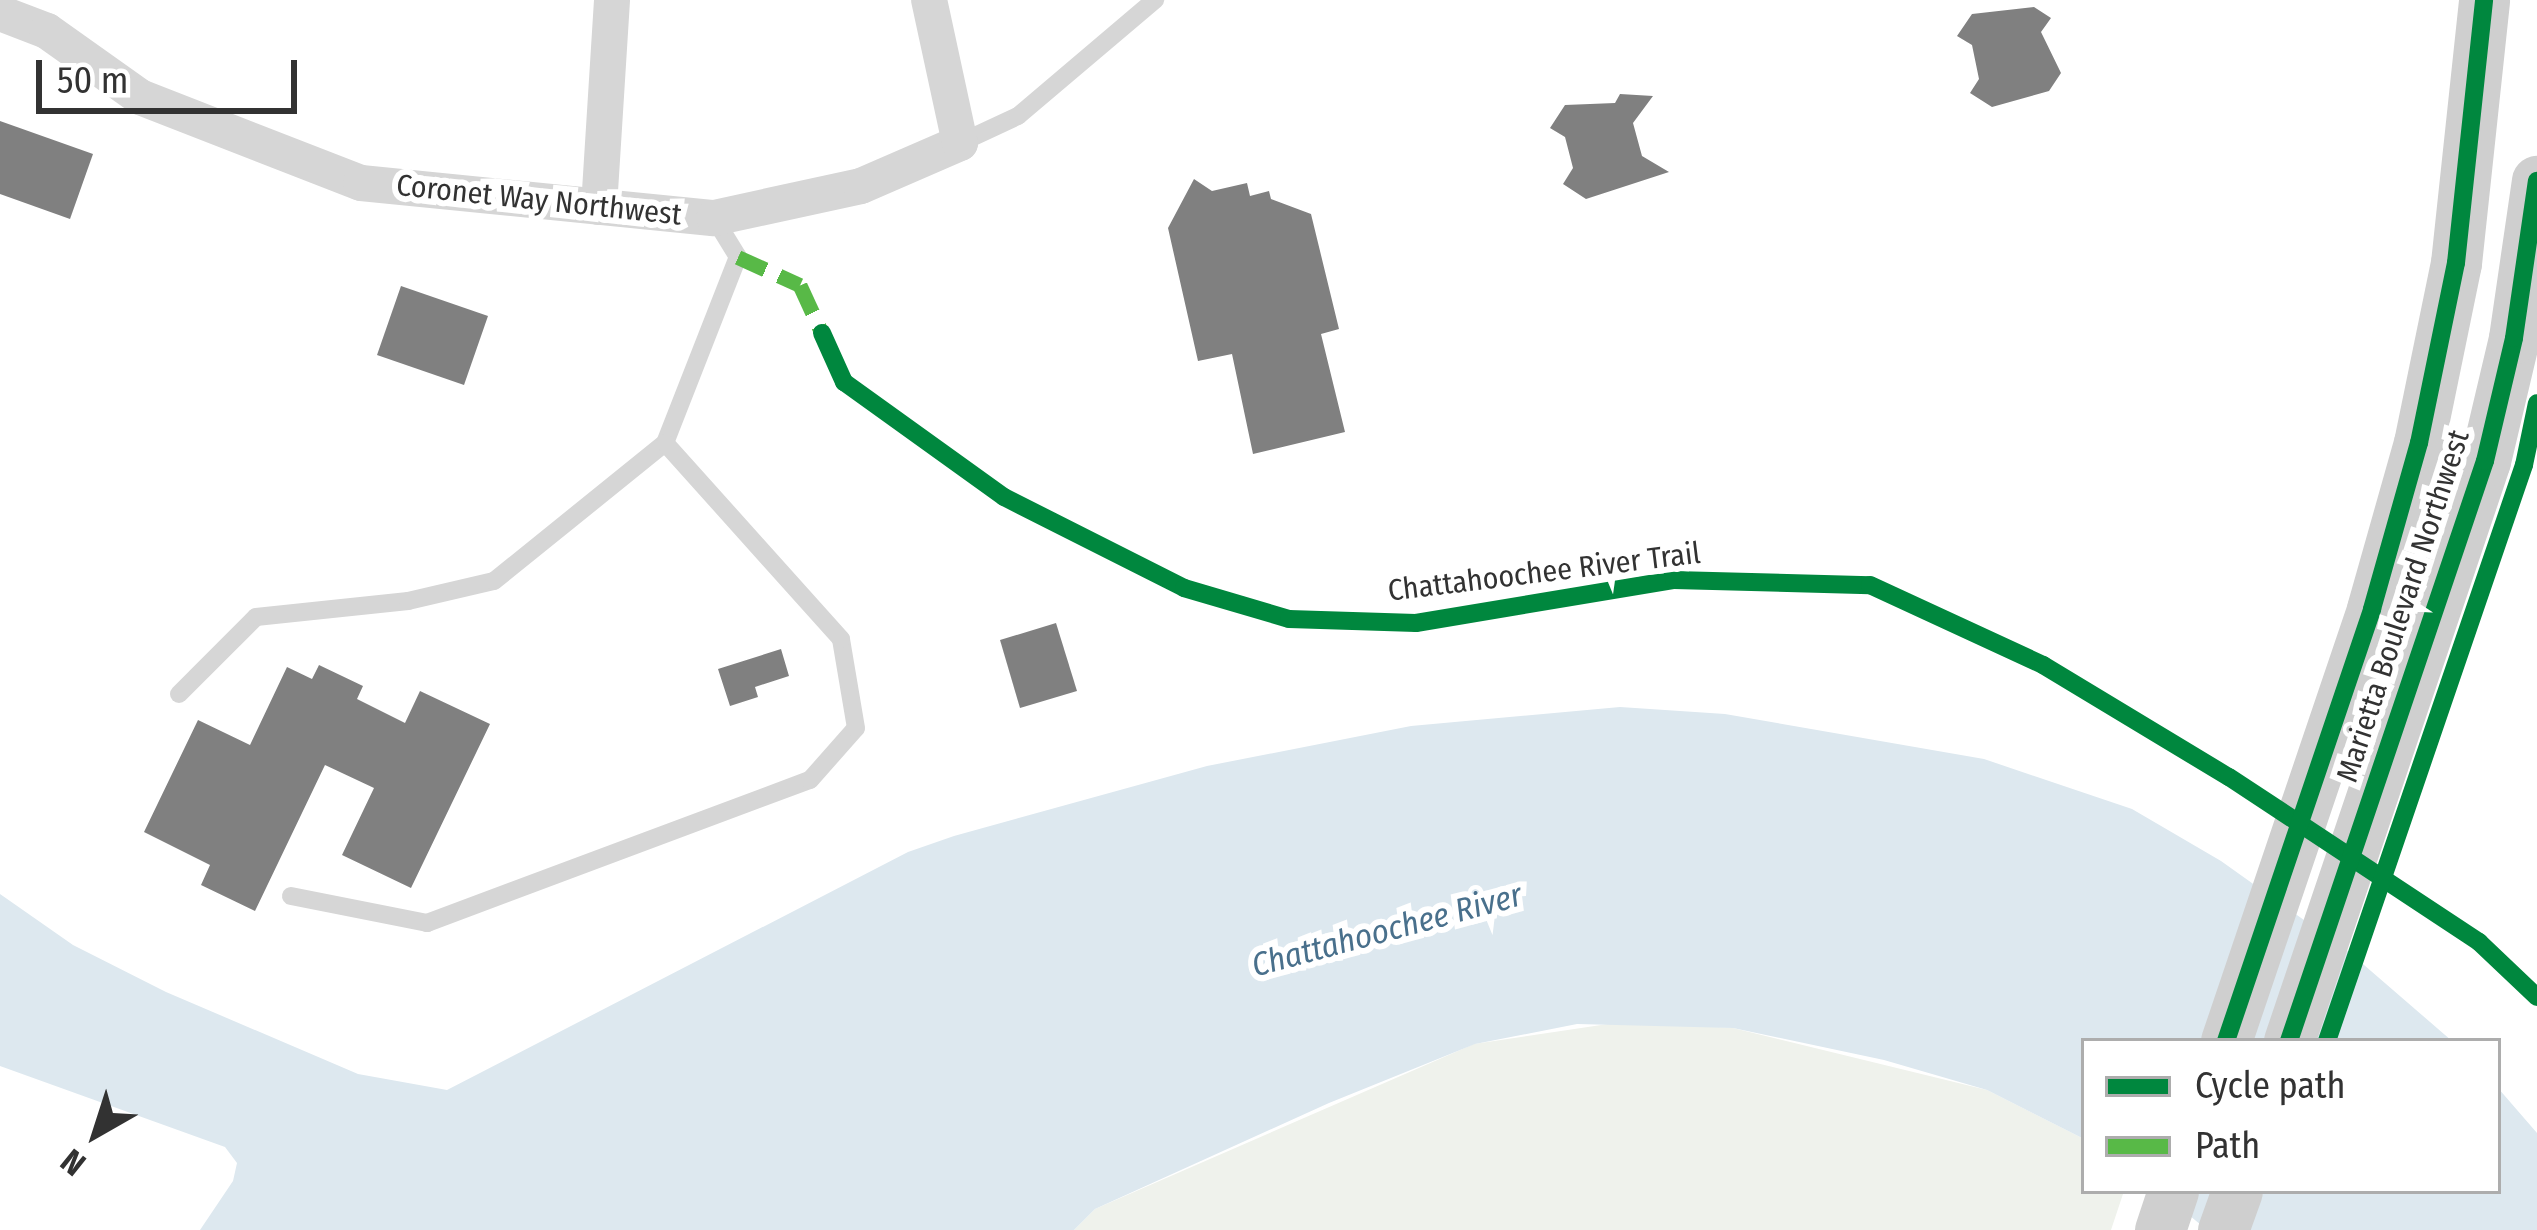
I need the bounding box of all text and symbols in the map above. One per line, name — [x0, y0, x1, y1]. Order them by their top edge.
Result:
scale bar — [42, 36, 303, 110]
text: 50 m — [57, 59, 128, 103]
street label: Coronet Way Northwest — [395, 167, 683, 233]
street label: Marietta Boulevard Northwest — [2329, 425, 2477, 787]
street label: Chattahoochee River Trail — [1386, 535, 1702, 609]
water label: Chattahoochee River — [1247, 876, 1527, 986]
legend — [2081, 1038, 2501, 1194]
text: Cycle path — [2195, 1064, 2346, 1108]
north arrow — [36, 1074, 156, 1194]
text: Path — [2195, 1124, 2260, 1168]
text: N — [53, 1140, 94, 1184]

